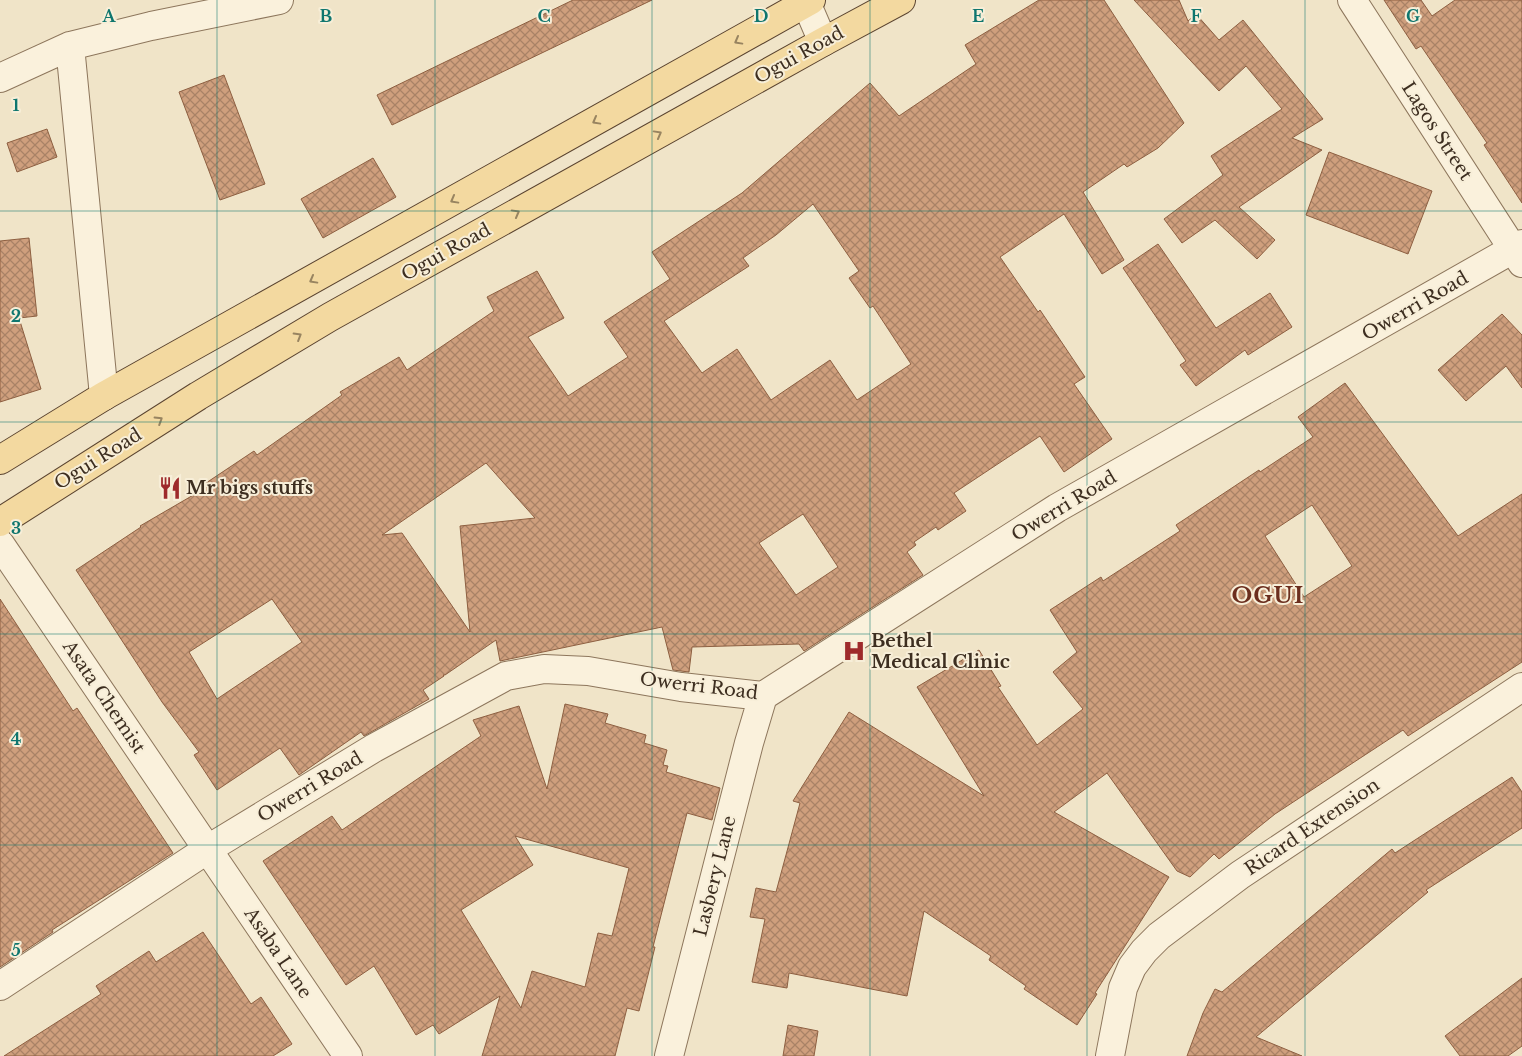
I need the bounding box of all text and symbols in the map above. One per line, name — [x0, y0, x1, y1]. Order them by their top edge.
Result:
text: A — [102, 6, 117, 26]
text: B — [320, 6, 333, 26]
text: C — [537, 6, 551, 26]
text: D — [754, 6, 768, 26]
text: E — [972, 6, 984, 26]
text: F — [1190, 6, 1202, 26]
text: G — [1406, 6, 1420, 26]
street label: Ogui Road — [750, 21, 848, 89]
one-way arrow — [734, 35, 743, 45]
street label: Lagos Street — [1397, 78, 1477, 185]
text: 1 — [13, 95, 20, 115]
one-way arrow — [592, 114, 601, 124]
one-way arrow — [652, 130, 661, 140]
one-way arrow — [451, 194, 460, 204]
one-way arrow — [511, 209, 520, 219]
street label: Ogui Road — [397, 218, 495, 286]
street label: Owerri Road — [1358, 267, 1472, 345]
one-way arrow — [309, 273, 318, 283]
text: 2 — [11, 306, 21, 326]
one-way arrow — [293, 332, 302, 342]
one-way arrow — [154, 417, 163, 427]
street label: Ogui Road — [50, 423, 146, 495]
street label: Owerri Road — [1007, 466, 1121, 546]
restaurant icon: Mr bigs stuffs — [157, 475, 183, 501]
place label: Mr bigs stuffs — [186, 477, 313, 499]
text: 3 — [11, 518, 21, 538]
district label: OGUI — [1232, 582, 1304, 609]
place label: Bethel Medical Clinic — [871, 630, 1010, 673]
street label: Asata Chemist — [58, 636, 150, 758]
hospital icon: Bethel Medical Clinic — [841, 638, 867, 664]
street label: Owerri Road — [639, 668, 759, 704]
text: 4 — [11, 729, 21, 749]
street label: Owerri Road — [253, 747, 367, 827]
street label: Ricard Extension — [1240, 774, 1384, 880]
street label: Lasbery Lane — [689, 813, 741, 939]
street label: Asaba Lane — [239, 903, 316, 1002]
text: 5 — [11, 940, 21, 960]

